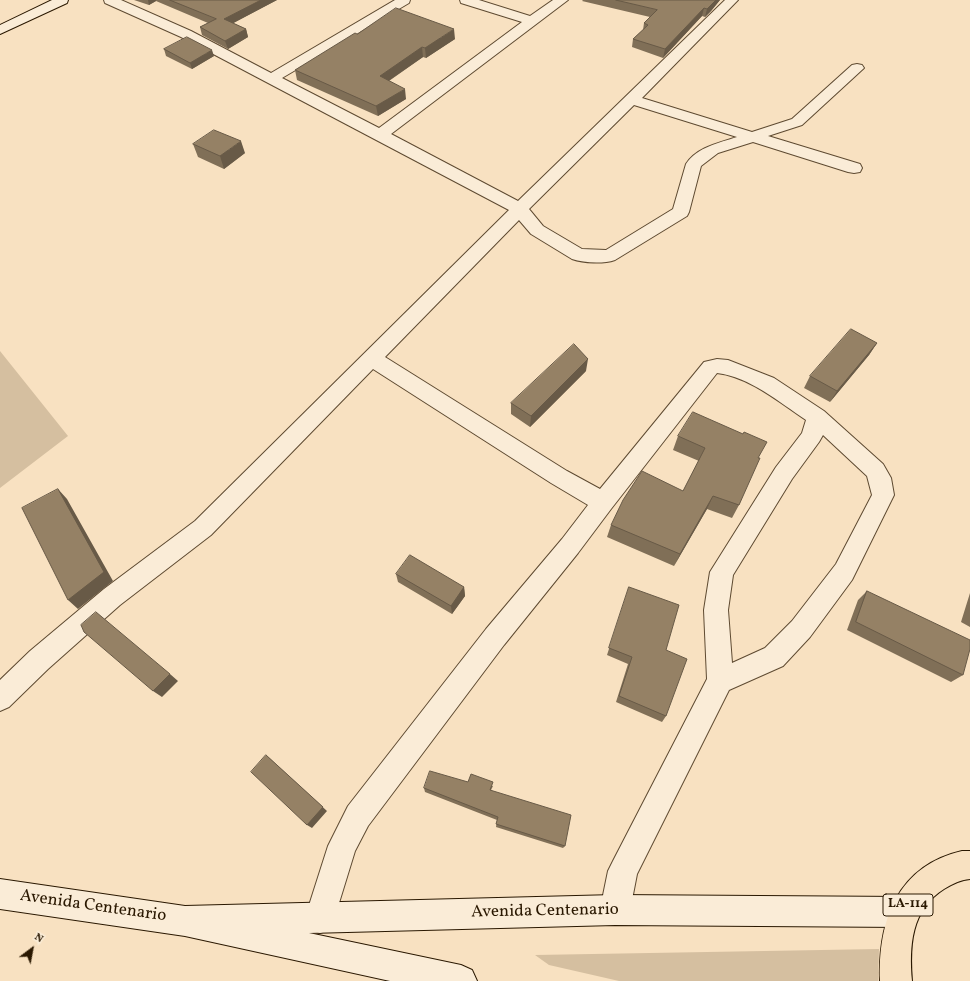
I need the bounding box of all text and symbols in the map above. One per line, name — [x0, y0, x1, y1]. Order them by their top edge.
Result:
street label: Avenida Centenario — [19, 887, 167, 927]
road number: LA-114 — [883, 894, 933, 916]
street label: Avenida Centenario — [471, 901, 619, 923]
north arrow — [12, 929, 52, 969]
text: N — [31, 930, 46, 947]

